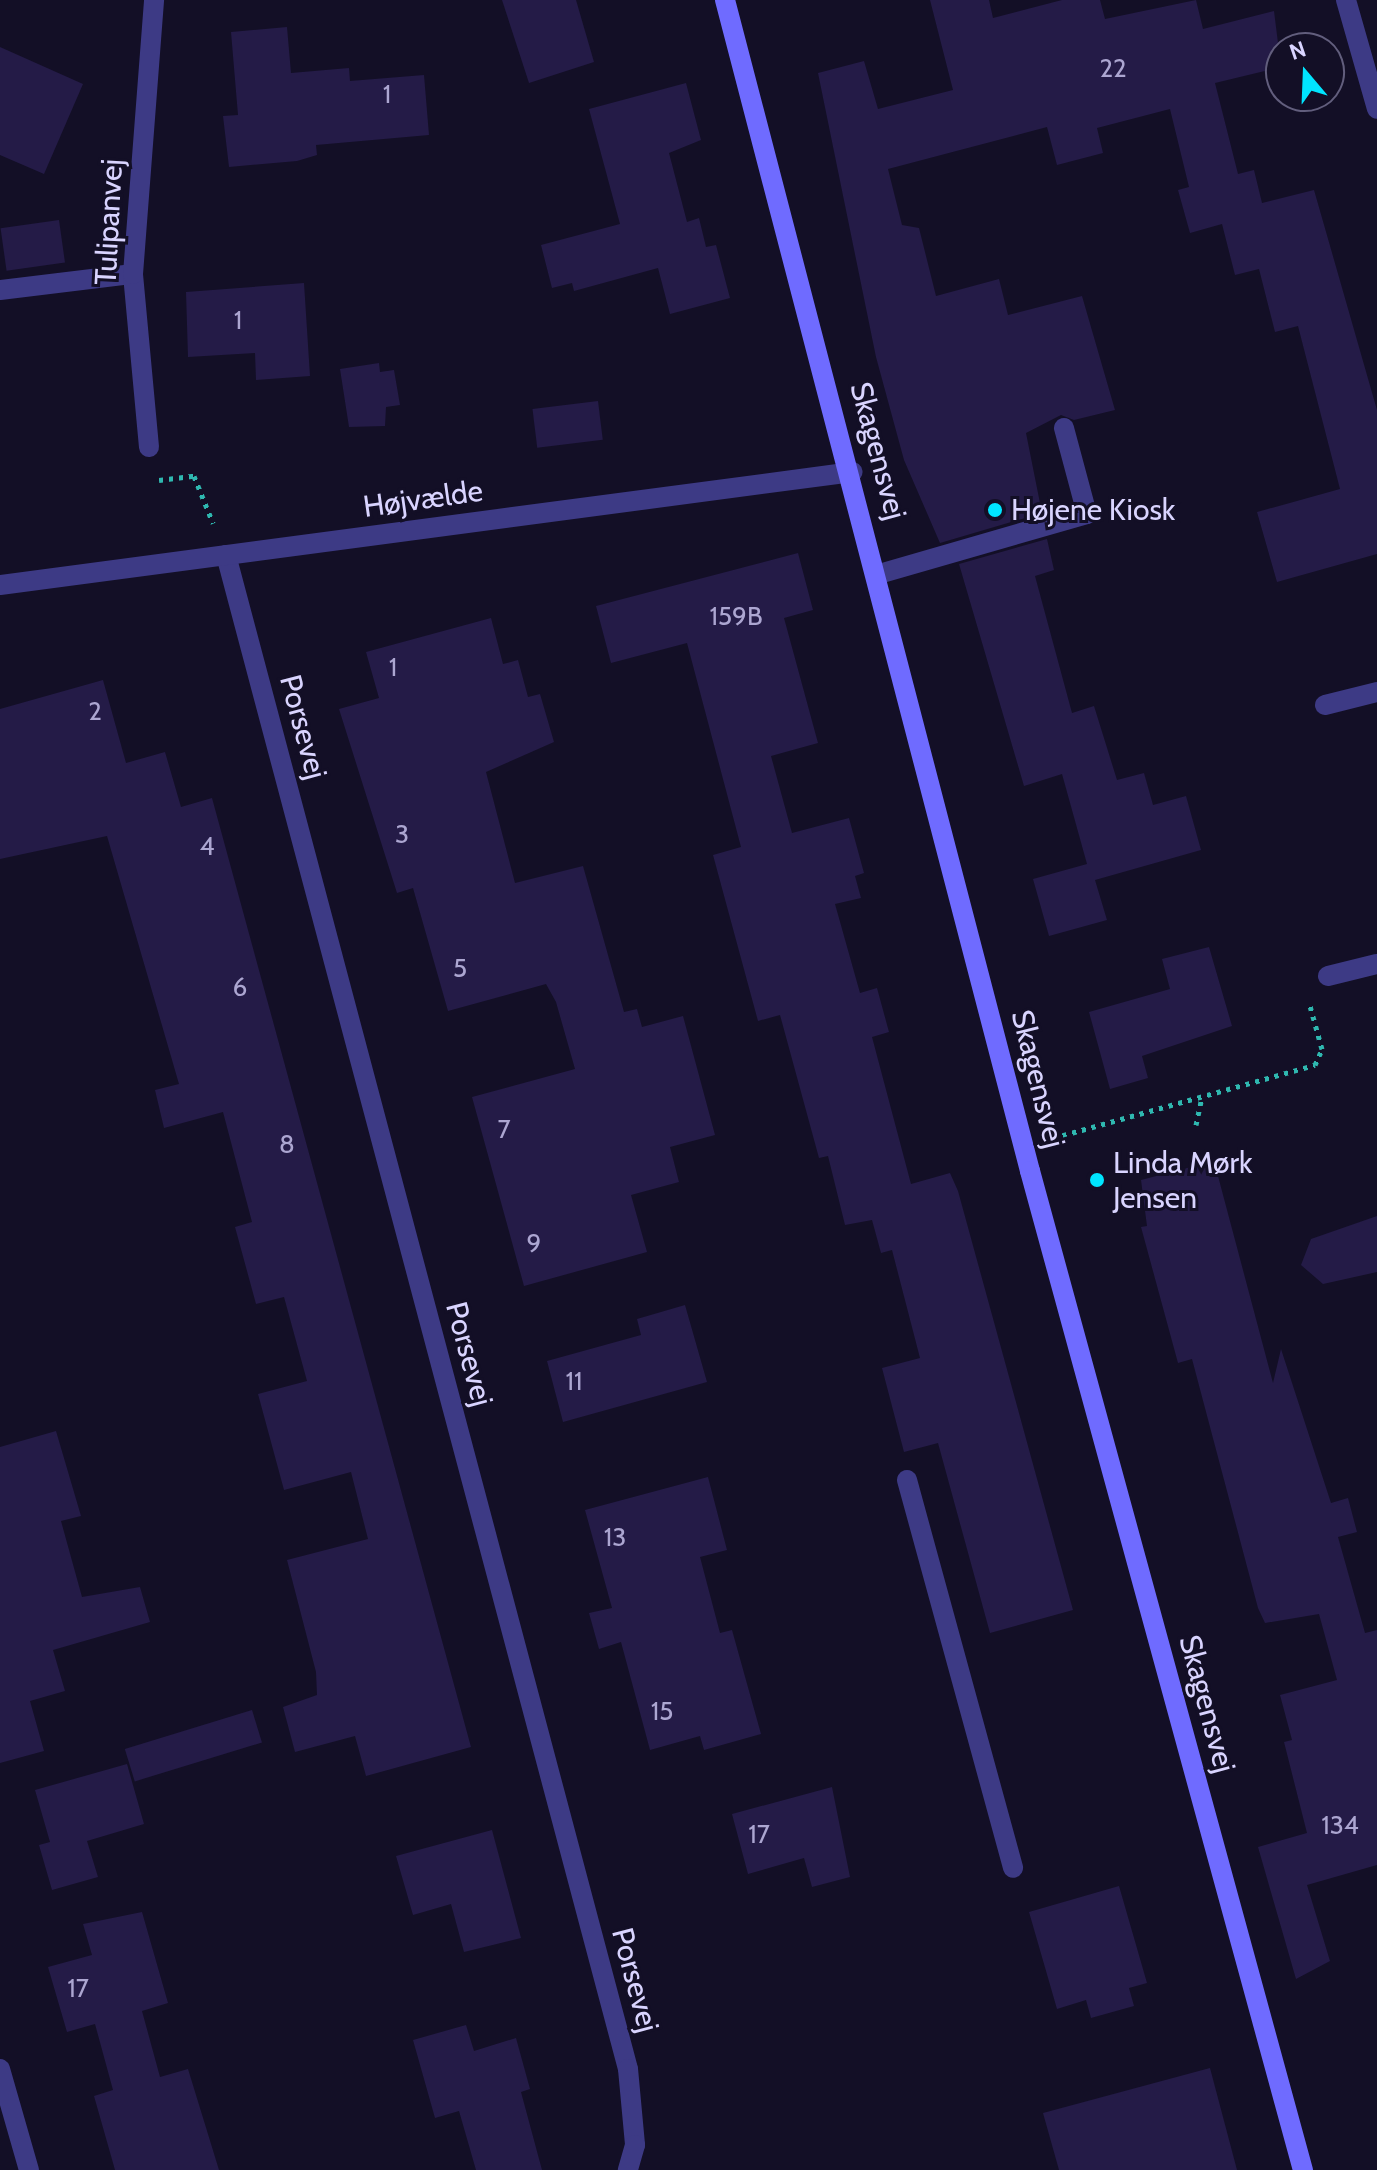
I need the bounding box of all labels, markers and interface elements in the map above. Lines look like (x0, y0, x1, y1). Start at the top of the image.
north arrow (1265, 32, 1345, 112)
text: N (1286, 35, 1309, 66)
house number: 22 (1099, 53, 1127, 85)
house number: 1 (383, 79, 391, 111)
street label: Tulipanvej (88, 158, 130, 286)
house number: 1 (234, 305, 242, 337)
street label: Skagensvej (842, 378, 914, 524)
street label: Højvælde (361, 473, 485, 525)
place label: Højene Kiosk (1011, 492, 1175, 528)
marker: Højene Kiosk (986, 501, 1004, 519)
house number: 159B (710, 601, 762, 633)
house number: 1 (389, 652, 397, 684)
street label: Porsevej (272, 671, 334, 783)
house number: 2 (88, 696, 102, 728)
house number: 3 (395, 819, 409, 851)
house number: 4 (199, 831, 215, 863)
house number: 5 (453, 953, 467, 985)
house number: 6 (233, 972, 247, 1004)
street label: Skagensvej (1004, 1006, 1072, 1152)
house number: 7 (497, 1114, 511, 1146)
house number: 8 (279, 1129, 295, 1161)
place label: Linda Mørk Jensen (1113, 1145, 1252, 1216)
marker: Linda Mørk Jensen (1088, 1171, 1106, 1189)
house number: 9 (527, 1228, 541, 1260)
street label: Porsevej (438, 1298, 500, 1410)
house number: 11 (566, 1366, 582, 1398)
house number: 13 (604, 1522, 626, 1554)
street label: Skagensvej (1171, 1631, 1243, 1777)
house number: 15 (651, 1696, 673, 1728)
house number: 134 (1321, 1810, 1359, 1842)
house number: 17 (748, 1819, 770, 1851)
street label: Porsevej (604, 1924, 666, 2036)
house number: 17 (67, 1973, 89, 2005)

